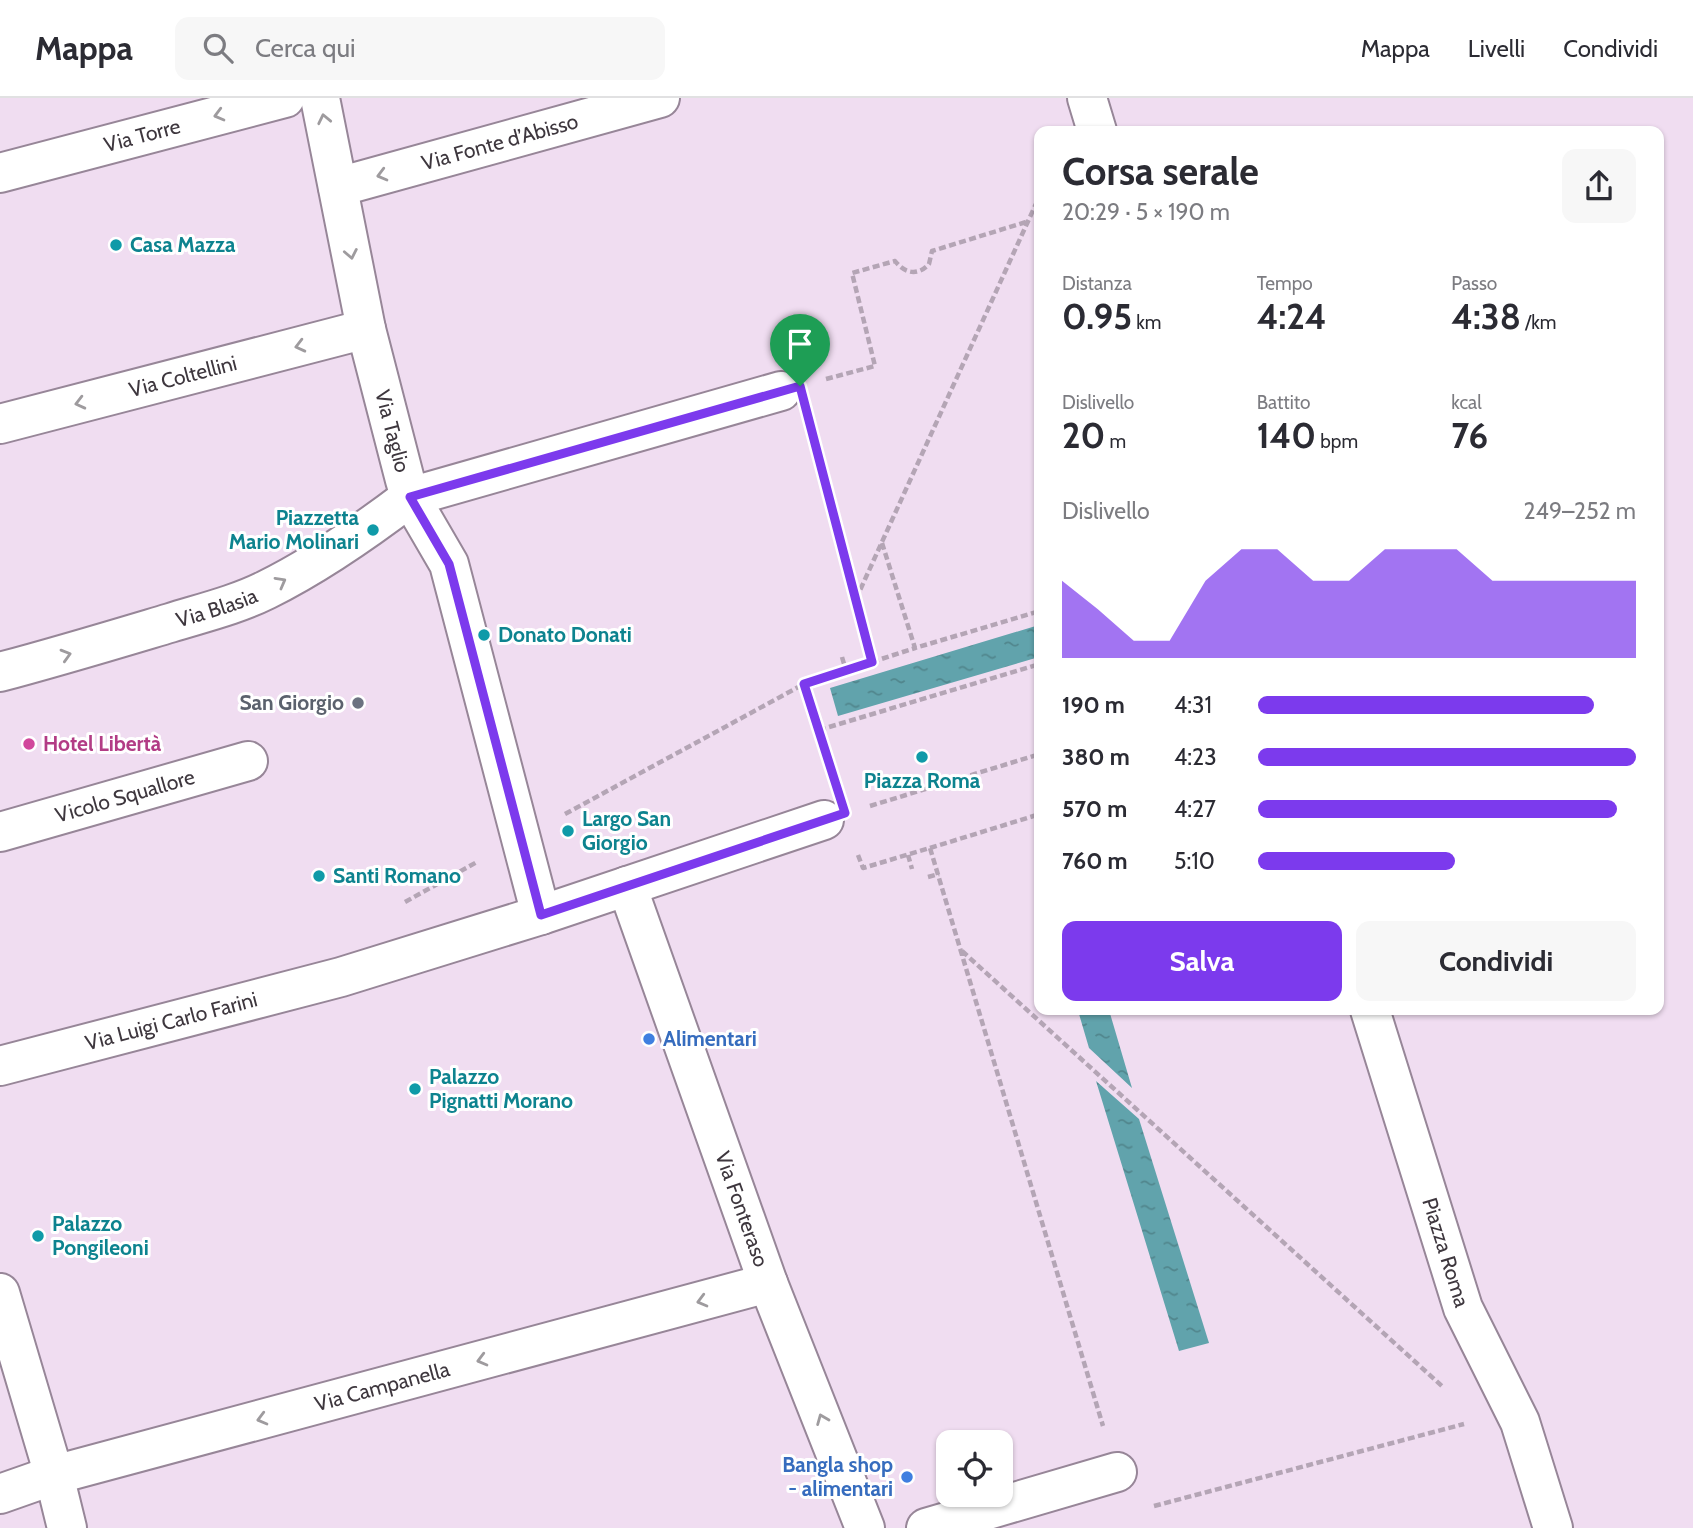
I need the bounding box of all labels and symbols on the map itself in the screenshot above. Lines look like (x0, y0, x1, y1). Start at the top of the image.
one-way arrow (213, 107, 225, 122)
street label: Via Fonte d’Abisso (419, 108, 581, 175)
street label: Via Torre (101, 113, 183, 157)
one-way arrow (317, 113, 332, 125)
one-way arrow (376, 167, 388, 181)
place label: Casa Mazza (130, 232, 236, 257)
marker: Casa Mazza (108, 237, 124, 253)
one-way arrow (343, 248, 358, 260)
pin (770, 314, 830, 386)
one-way arrow (294, 338, 306, 352)
street label: Via Coltellini (126, 350, 239, 402)
street label: Via Taglio (370, 387, 416, 475)
one-way arrow (74, 395, 86, 409)
place label: Piazzetta Mario Molinari (229, 505, 360, 554)
marker: Piazzetta Mario Molinari (365, 522, 381, 538)
one-way arrow (274, 577, 286, 590)
street label: Via Blasia (173, 583, 261, 632)
place label: Donato Donati (498, 622, 632, 647)
marker: Donato Donati (476, 627, 492, 643)
one-way arrow (60, 648, 72, 663)
place label: San Giorgio (239, 690, 344, 715)
marker: San Giorgio (350, 695, 366, 711)
place label: Hotel Libertà (43, 731, 162, 756)
marker: Hotel Libertà (21, 736, 37, 752)
marker: Piazza Roma (914, 749, 930, 765)
street label: Vicolo Squallore (52, 764, 198, 828)
place label: Piazza Roma (864, 768, 981, 793)
place label: Largo San Giorgio (582, 806, 671, 855)
marker: Largo San Giorgio (560, 823, 576, 839)
place label: Santi Romano (333, 863, 461, 888)
marker: Santi Romano (311, 868, 327, 884)
street label: Via Luigi Carlo Farini (82, 986, 260, 1055)
place label: Alimentari (663, 1026, 757, 1051)
marker: Alimentari (641, 1031, 657, 1047)
place label: Palazzo Pignatti Morano (429, 1064, 573, 1113)
marker: Palazzo Pignatti Morano (407, 1081, 423, 1097)
street label: Via Fonteraso (710, 1148, 774, 1270)
street label: Piazza Roma (1417, 1194, 1475, 1310)
place label: Palazzo Pongileoni (52, 1211, 149, 1260)
marker: Palazzo Pongileoni (30, 1228, 46, 1244)
one-way arrow (696, 1293, 708, 1307)
one-way arrow (476, 1352, 488, 1366)
street label: Via Campanella (312, 1356, 452, 1416)
one-way arrow (256, 1411, 268, 1425)
one-way arrow (817, 1414, 831, 1426)
place label: Bangla shop - alimentari (782, 1452, 893, 1501)
marker: Bangla shop - alimentari (899, 1469, 915, 1485)

